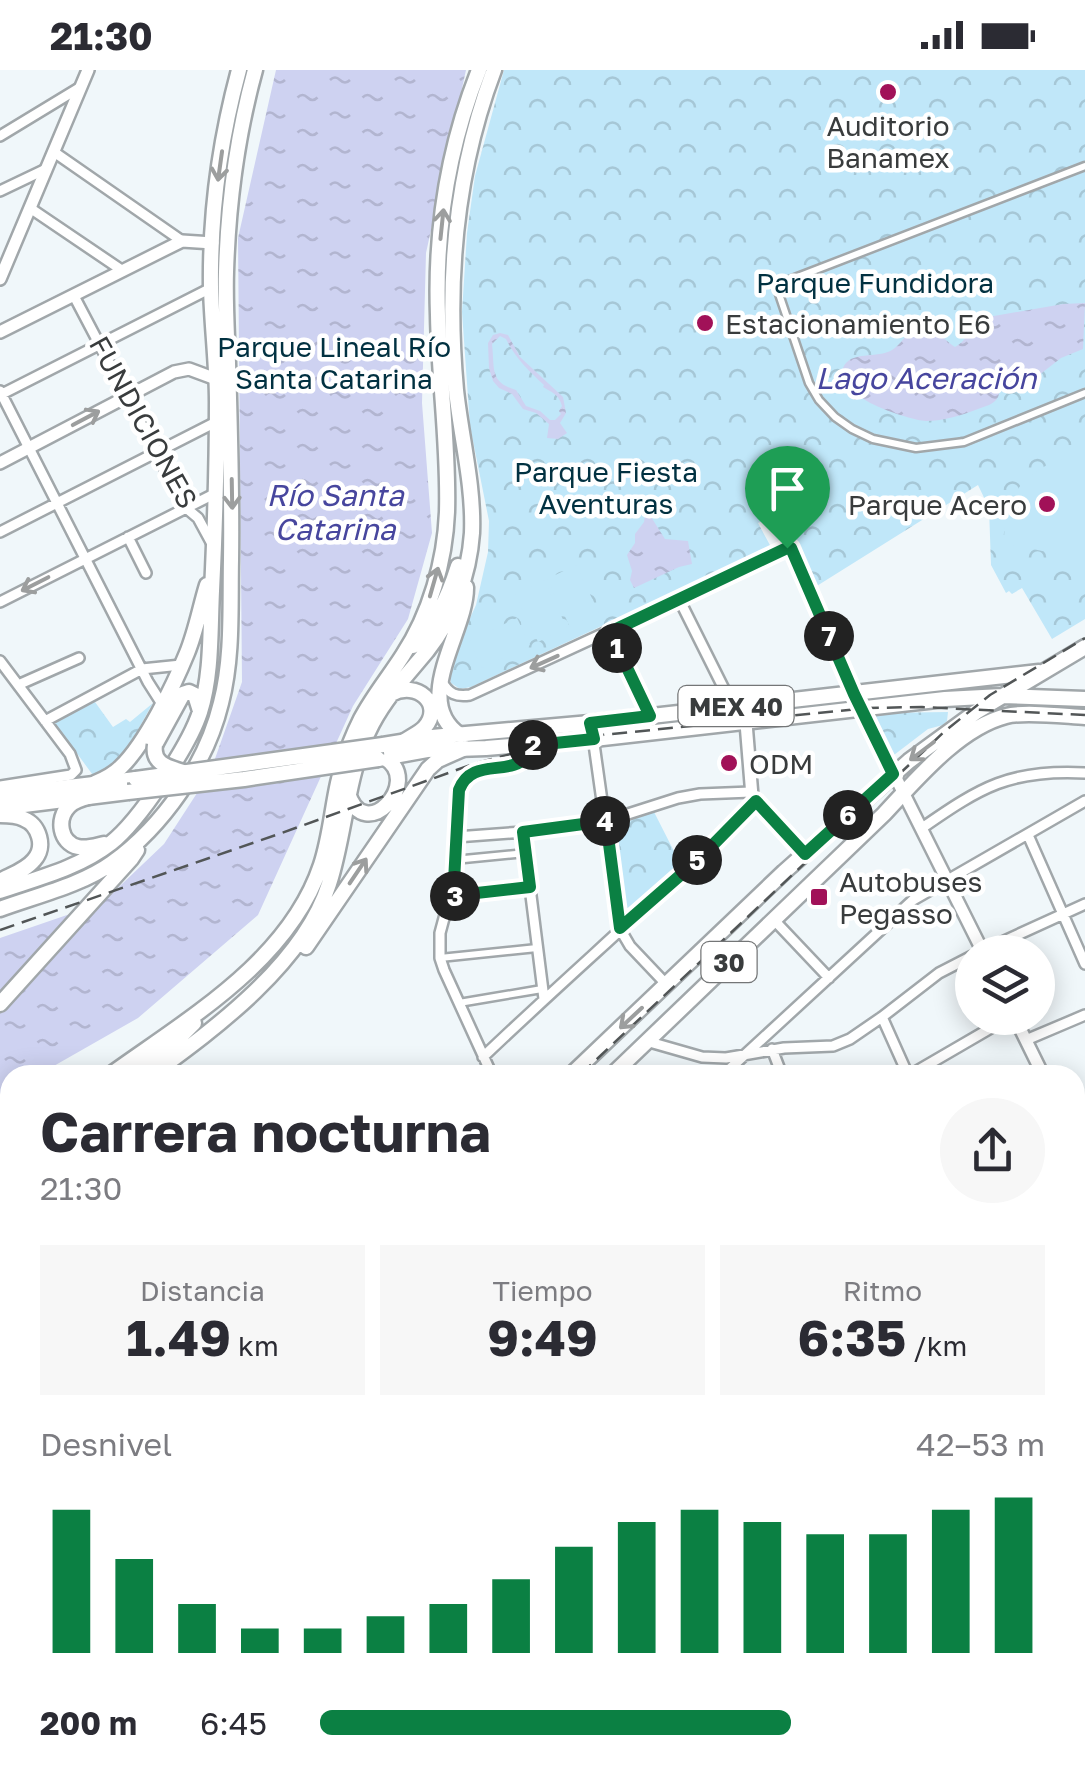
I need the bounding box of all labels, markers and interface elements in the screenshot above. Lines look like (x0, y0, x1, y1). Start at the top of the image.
text: 21:30 (50, 13, 153, 58)
marker: Auditorio Banamex (877, 81, 899, 103)
place label: Auditorio Banamex (826, 109, 950, 174)
one-way arrow (210, 149, 228, 181)
one-way arrow (433, 208, 452, 241)
park label: Parque Fundidora (756, 266, 994, 299)
place label: Estacionamiento E6 (725, 307, 991, 340)
marker: Estacionamiento E6 (694, 312, 716, 334)
street label: FUNDICIONES (83, 330, 205, 514)
park label: Parque Lineal Río Santa Catarina (217, 330, 451, 395)
water label: Lago Aceración (815, 360, 1038, 396)
one-way arrow (71, 408, 101, 427)
pin (745, 446, 830, 549)
park label: Parque Fiesta Aventuras (514, 455, 698, 520)
icon: arrive (760, 461, 815, 516)
water label: Río Santa Catarina (266, 477, 405, 547)
one-way arrow (222, 478, 241, 510)
place label: Parque Acero (848, 488, 1027, 521)
marker: Parque Acero (1036, 493, 1058, 515)
one-way arrow (426, 567, 445, 598)
one-way arrow (21, 575, 51, 594)
pin: 7 (804, 611, 854, 661)
text: 7 (821, 619, 837, 652)
pin: 1 (592, 623, 642, 673)
text: 1 (610, 631, 624, 664)
one-way arrow (529, 654, 560, 672)
road number: MEX 40 (678, 686, 794, 726)
pin: 2 (508, 720, 558, 770)
text: 2 (524, 728, 542, 761)
one-way arrow (909, 741, 936, 762)
place label: ODM (749, 747, 813, 780)
marker: ODM (718, 752, 740, 774)
pin: 6 (823, 790, 873, 840)
pin: 4 (580, 796, 630, 846)
text: 6 (839, 798, 857, 831)
text: 4 (596, 804, 614, 837)
pin: 5 (672, 835, 722, 885)
text: 5 (688, 843, 706, 876)
one-way arrow (347, 858, 368, 886)
place label: Autobuses Pegasso (839, 865, 982, 930)
pin: 3 (430, 871, 480, 921)
text: 3 (446, 879, 464, 912)
marker: Autobuses Pegasso (808, 886, 830, 908)
map controls (955, 935, 1055, 1035)
button: layers (955, 935, 1055, 1035)
road number: 30 (702, 942, 756, 982)
one-way arrow (619, 1006, 644, 1029)
text: Carrera nocturna (40, 1098, 491, 1164)
button: share (940, 1098, 1045, 1203)
text: 21:30 (40, 1169, 122, 1207)
text: Distancia (140, 1274, 265, 1307)
text: Tiempo (493, 1274, 592, 1307)
text: Ritmo (843, 1274, 922, 1307)
text: 1.49 (126, 1307, 231, 1367)
text: 9:49 (487, 1307, 598, 1367)
text: 6:35 (798, 1307, 906, 1367)
text: km (231, 1329, 279, 1362)
text: /km (906, 1329, 967, 1362)
text: Desnivel (40, 1425, 172, 1463)
text: 42–53 m (916, 1425, 1045, 1463)
text: 200 m (40, 1704, 137, 1742)
text: 6:45 (200, 1704, 267, 1742)

